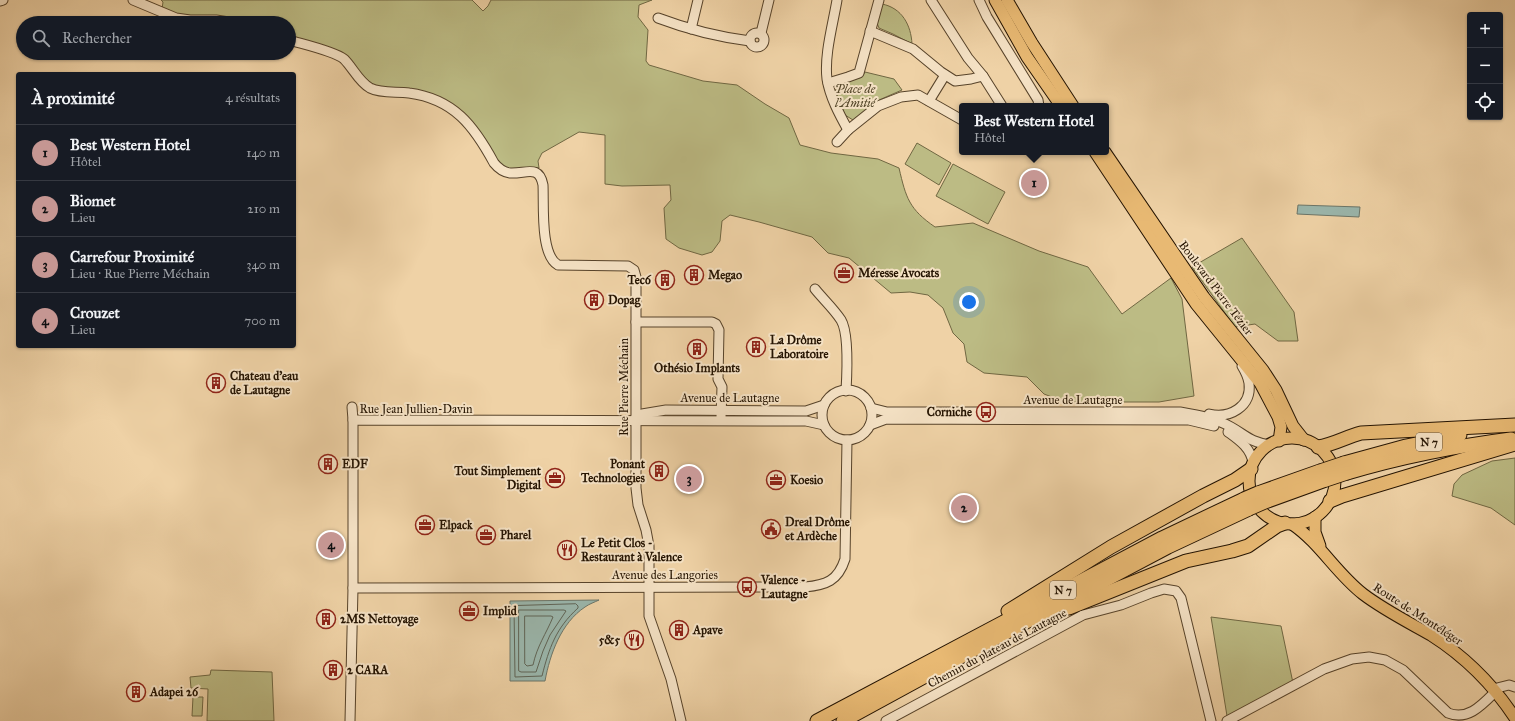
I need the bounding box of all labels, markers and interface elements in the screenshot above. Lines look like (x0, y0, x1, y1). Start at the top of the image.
map controls (1467, 12, 1503, 120)
button: + (1467, 12, 1503, 48)
search box (16, 16, 296, 60)
icon: search (30, 27, 52, 49)
text: Rechercher (62, 29, 132, 47)
button: − (1467, 48, 1503, 84)
park label: Place de l'Amitié (834, 82, 878, 110)
button: locate (1467, 84, 1503, 120)
text: À proximité (32, 88, 115, 109)
text: 4 résultats (225, 90, 280, 106)
popup (959, 103, 1109, 155)
text: Best Western Hotel (974, 112, 1094, 130)
text: Hôtel (974, 130, 1005, 146)
text: Best Western Hotel (70, 136, 190, 154)
text: 1 (42, 145, 48, 161)
text: 140 m (246, 145, 280, 161)
text: Hôtel (70, 154, 101, 170)
pin: 1 (1021, 168, 1047, 198)
text: Biomet (70, 192, 116, 210)
text: 2 (42, 201, 48, 217)
text: 210 m (247, 201, 280, 217)
text: Lieu (70, 210, 95, 226)
street label: Boulevard Pierre Tézier (1176, 238, 1256, 338)
text: Carrefour Proximité (70, 248, 194, 266)
text: 3 (42, 257, 48, 273)
text: 340 m (246, 257, 280, 273)
office icon: Méresse Avocats (833, 262, 855, 284)
building icon: Megao (683, 264, 705, 286)
text: Lieu · Rue Pierre Méchain (70, 266, 210, 282)
place label: Méresse Avocats (858, 266, 940, 280)
place label: Megao (708, 268, 742, 283)
building icon: Tec6 (654, 269, 676, 291)
place label: Tec6 (627, 273, 652, 287)
building icon: Dopag (583, 289, 605, 311)
your location (959, 292, 979, 312)
place label: Dopag (608, 293, 641, 308)
text: Crouzet (70, 304, 120, 322)
text: 4 (41, 313, 49, 329)
text: 700 m (244, 313, 280, 329)
text: Lieu (70, 322, 95, 338)
place label: La Drôme Laboratoire (770, 333, 829, 361)
building icon: La Drôme Laboratoire (745, 336, 767, 358)
street label: Rue Pierre Méchain (617, 338, 631, 436)
building icon: Othésio Implants (686, 338, 708, 360)
place label: Othésio Implants (654, 361, 741, 376)
place label: Chateau d'eau de Lautagne (230, 369, 299, 398)
building icon: Chateau d'eau de Lautagne (205, 372, 227, 394)
street label: Avenue de Lautagne (680, 391, 779, 406)
street label: Avenue de Lautagne (1023, 393, 1122, 408)
bus stop icon: Corniche (975, 401, 997, 423)
street label: Rue Jean Jullien-Davin (359, 402, 473, 417)
place label: Corniche (927, 405, 972, 419)
road number: N 7 (1416, 433, 1442, 451)
building icon: EDF (317, 453, 339, 475)
place label: EDF (342, 457, 368, 471)
place label: Ponant Technologies (580, 457, 646, 486)
building icon: Ponant Technologies (648, 460, 670, 482)
place label: Tout Simplement Digital (453, 464, 542, 493)
pin: 3 (676, 464, 702, 494)
office icon: Tout Simplement Digital (544, 467, 566, 489)
office icon: Koesio (765, 469, 787, 491)
place label: Koesio (790, 473, 823, 487)
pin: 2 (951, 493, 977, 523)
office icon: Elpack (414, 514, 436, 536)
place label: Dreal Drôme et Ardèche (785, 515, 850, 543)
place label: Elpack (439, 518, 473, 533)
public building icon: Dreal Drôme et Ardèche (760, 518, 782, 540)
office icon: Pharel (475, 524, 497, 546)
place label: Pharel (500, 528, 532, 542)
pin: 4 (318, 530, 344, 560)
place label: Le Petit Clos - Restaurant à Valence (581, 536, 682, 564)
restaurant icon: Le Petit Clos - Restaurant à Valence (556, 539, 578, 561)
street label: Avenue des Langories (611, 568, 718, 583)
place label: Valence - Lautagne (760, 573, 808, 602)
bus stop icon: Valence - Lautagne (736, 576, 758, 598)
street label: Route de Montéléger (1370, 580, 1466, 649)
road number: N 7 (1050, 581, 1076, 599)
office icon: Implid (458, 600, 480, 622)
place label: Implid (483, 604, 518, 619)
street label: Chemin du plateau de Lautagne (925, 605, 1069, 691)
building icon: 2MS Nettoyage (315, 608, 337, 630)
place label: 2MS Nettoyage (340, 612, 419, 627)
building icon: Apave (668, 619, 690, 641)
place label: Apave (692, 623, 723, 638)
restaurant icon: 5&5 (623, 629, 645, 651)
place label: 5&5 (599, 633, 620, 647)
building icon: 2 CARA (322, 659, 344, 681)
place label: 2 CARA (347, 663, 389, 677)
building icon: Adapei 26 (125, 681, 147, 703)
place label: Adapei 26 (149, 685, 199, 700)

